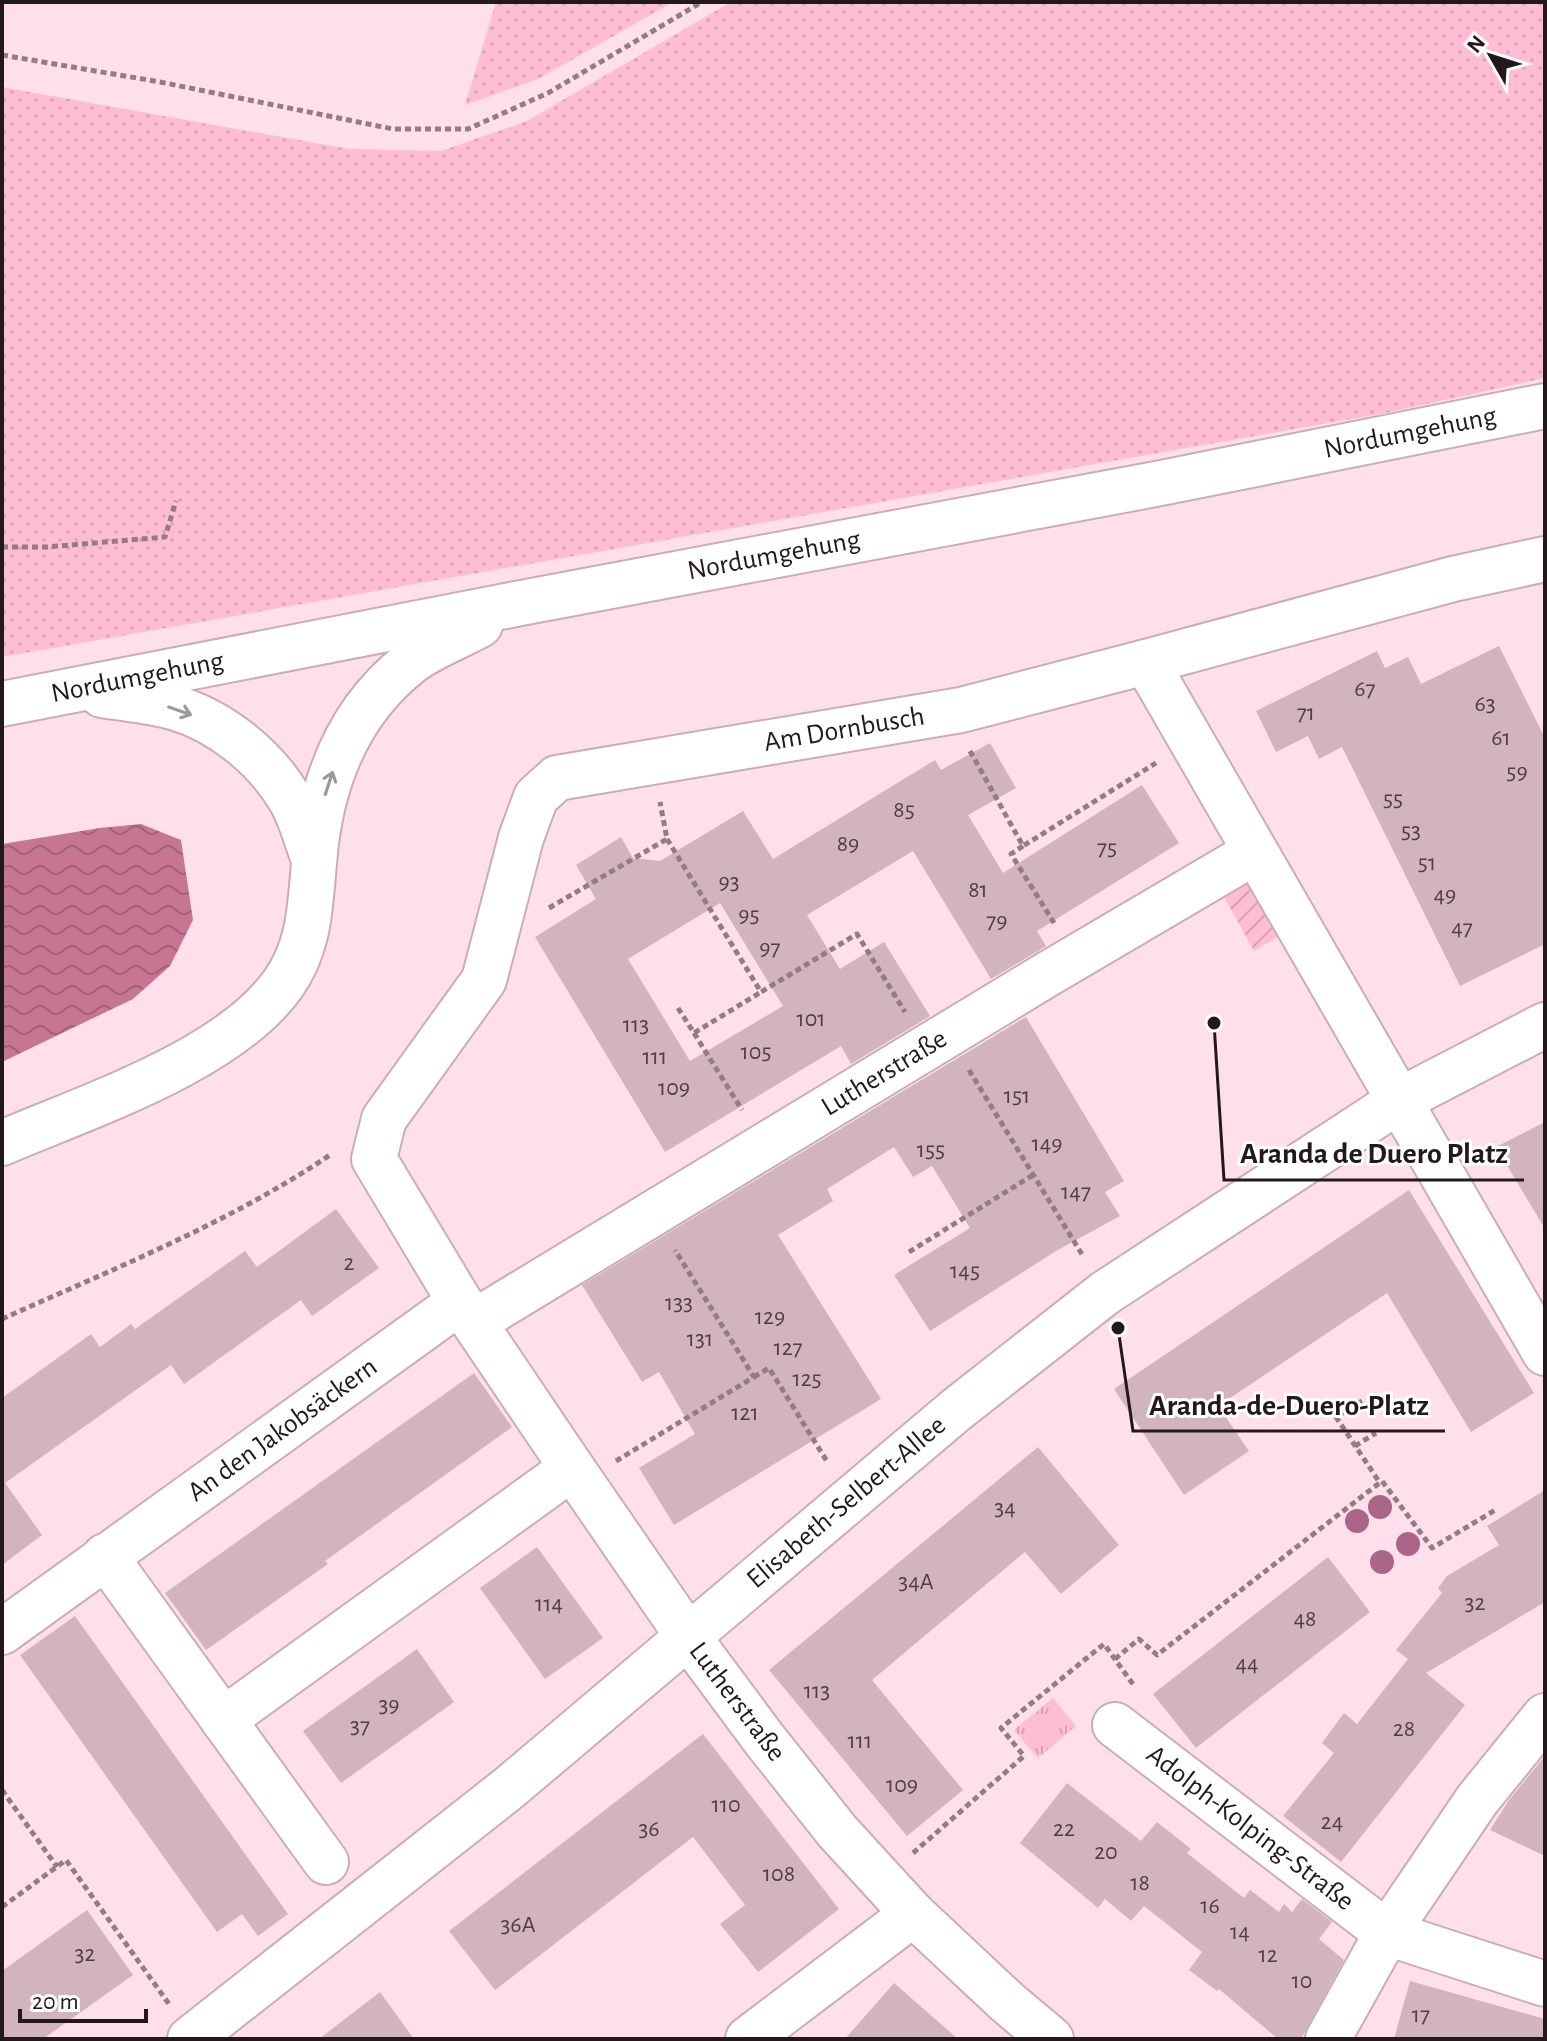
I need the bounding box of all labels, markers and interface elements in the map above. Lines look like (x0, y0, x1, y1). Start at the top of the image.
north arrow (1451, 16, 1531, 96)
text: N (1463, 31, 1490, 57)
street label: Nordumgehung (1321, 402, 1499, 464)
street label: Nordumgehung (685, 526, 863, 585)
street label: Nordumgehung (49, 647, 226, 708)
house number: 67 (1354, 677, 1376, 701)
house number: 63 (1474, 692, 1496, 716)
house number: 71 (1297, 701, 1315, 725)
street label: Am Dornbusch (762, 702, 927, 757)
one-way arrow (167, 705, 192, 720)
house number: 61 (1491, 726, 1511, 750)
house number: 59 (1506, 760, 1528, 784)
one-way arrow (322, 770, 337, 796)
house number: 55 (1383, 787, 1403, 811)
house number: 85 (893, 798, 915, 822)
house number: 53 (1401, 819, 1421, 843)
house number: 89 (837, 832, 859, 856)
house number: 75 (1097, 836, 1117, 860)
house number: 51 (1418, 851, 1436, 875)
house number: 93 (718, 870, 740, 894)
house number: 81 (968, 878, 988, 902)
house number: 49 (1434, 883, 1456, 907)
house number: 95 (738, 903, 760, 927)
house number: 79 (986, 909, 1008, 933)
house number: 47 (1451, 916, 1473, 940)
house number: 97 (759, 936, 781, 960)
house number: 101 (796, 1007, 826, 1031)
house number: 113 (623, 1013, 649, 1037)
street label: Lutherstraße (817, 1025, 952, 1122)
house number: 105 (741, 1040, 771, 1064)
house number: 111 (643, 1045, 667, 1069)
house number: 109 (658, 1076, 690, 1100)
house number: 151 (1004, 1084, 1030, 1108)
callout: Aranda de Duero Platz (1224, 1126, 1524, 1180)
house number: 149 (1031, 1132, 1063, 1156)
house number: 155 (917, 1138, 945, 1162)
text: Aranda de Duero Platz (1240, 1139, 1508, 1169)
house number: 147 (1061, 1180, 1091, 1204)
house number: 2 (344, 1251, 355, 1275)
house number: 145 (950, 1259, 980, 1283)
house number: 133 (665, 1291, 693, 1315)
house number: 129 (755, 1305, 785, 1329)
house number: 131 (687, 1327, 713, 1351)
house number: 127 (773, 1336, 803, 1360)
street label: An den Jakobsäckern (183, 1352, 383, 1507)
house number: 125 (792, 1367, 822, 1391)
callout: Aranda-de-Duero-Platz (1133, 1377, 1445, 1431)
text: Aranda-de-Duero-Platz (1149, 1391, 1429, 1421)
house number: 121 (731, 1401, 759, 1425)
street label: Elisabeth-Selbert-Allee (742, 1411, 951, 1594)
house number: 34 (994, 1496, 1016, 1520)
house number: 34A (898, 1570, 934, 1594)
house number: 32 (1465, 1591, 1485, 1615)
house number: 114 (535, 1592, 563, 1616)
house number: 48 (1294, 1607, 1316, 1631)
street label: Lutherstraße (683, 1637, 791, 1767)
house number: 44 (1235, 1652, 1259, 1676)
house number: 113 (804, 1679, 830, 1703)
house number: 39 (378, 1693, 400, 1717)
house number: 37 (350, 1714, 370, 1738)
house number: 28 (1393, 1717, 1415, 1741)
house number: 111 (848, 1729, 872, 1753)
street label: Adolph-Kolping-Straße (1141, 1740, 1359, 1916)
house number: 109 (886, 1773, 918, 1797)
house number: 110 (711, 1793, 741, 1817)
house number: 24 (1321, 1810, 1343, 1834)
house number: 36 (638, 1817, 660, 1841)
house number: 22 (1053, 1817, 1075, 1841)
house number: 20 (1094, 1840, 1118, 1864)
house number: 108 (763, 1862, 795, 1886)
house number: 18 (1130, 1871, 1150, 1895)
house number: 16 (1200, 1894, 1220, 1918)
house number: 36A (500, 1913, 536, 1937)
house number: 14 (1230, 1920, 1250, 1944)
house number: 32 (75, 1942, 95, 1966)
house number: 12 (1258, 1943, 1278, 1967)
house number: 10 (1292, 1969, 1312, 1993)
scale bar (20, 1973, 146, 2023)
text: 20 m (32, 1990, 79, 2014)
house number: 17 (1412, 2003, 1430, 2027)

